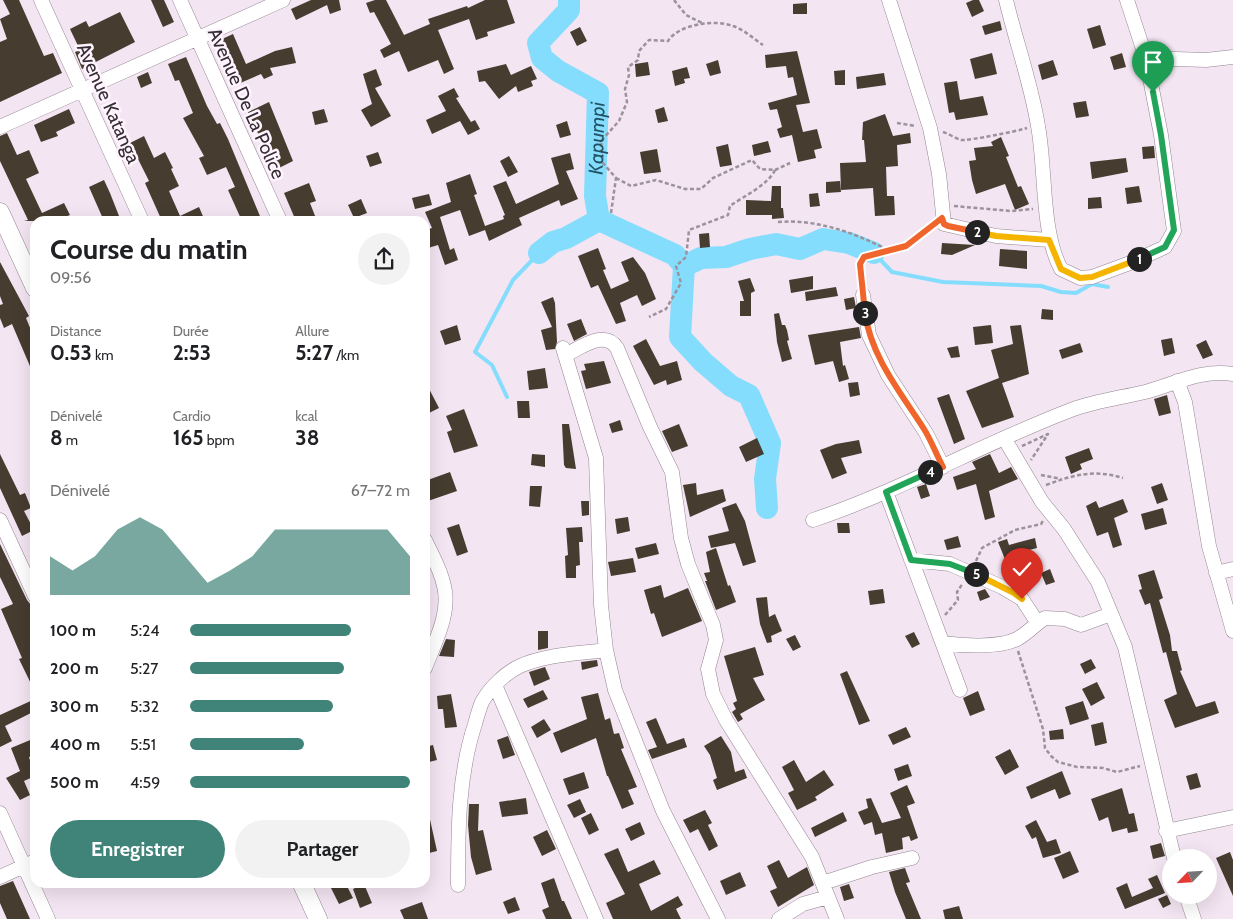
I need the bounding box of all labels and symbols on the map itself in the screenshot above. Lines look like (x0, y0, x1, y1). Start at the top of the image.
street label: Avenue De La Police (203, 24, 290, 183)
street label: Avenue Katanga (72, 40, 145, 167)
pin (1132, 41, 1174, 92)
water label: Kapumpi (584, 101, 610, 175)
pin: 2 (964, 220, 990, 244)
pin: 1 (1126, 246, 1152, 272)
pin: 3 (852, 300, 878, 326)
pin: 4 (918, 460, 942, 484)
pin (1001, 548, 1043, 599)
pin: 5 (964, 562, 988, 586)
north arrow (1162, 849, 1218, 904)

